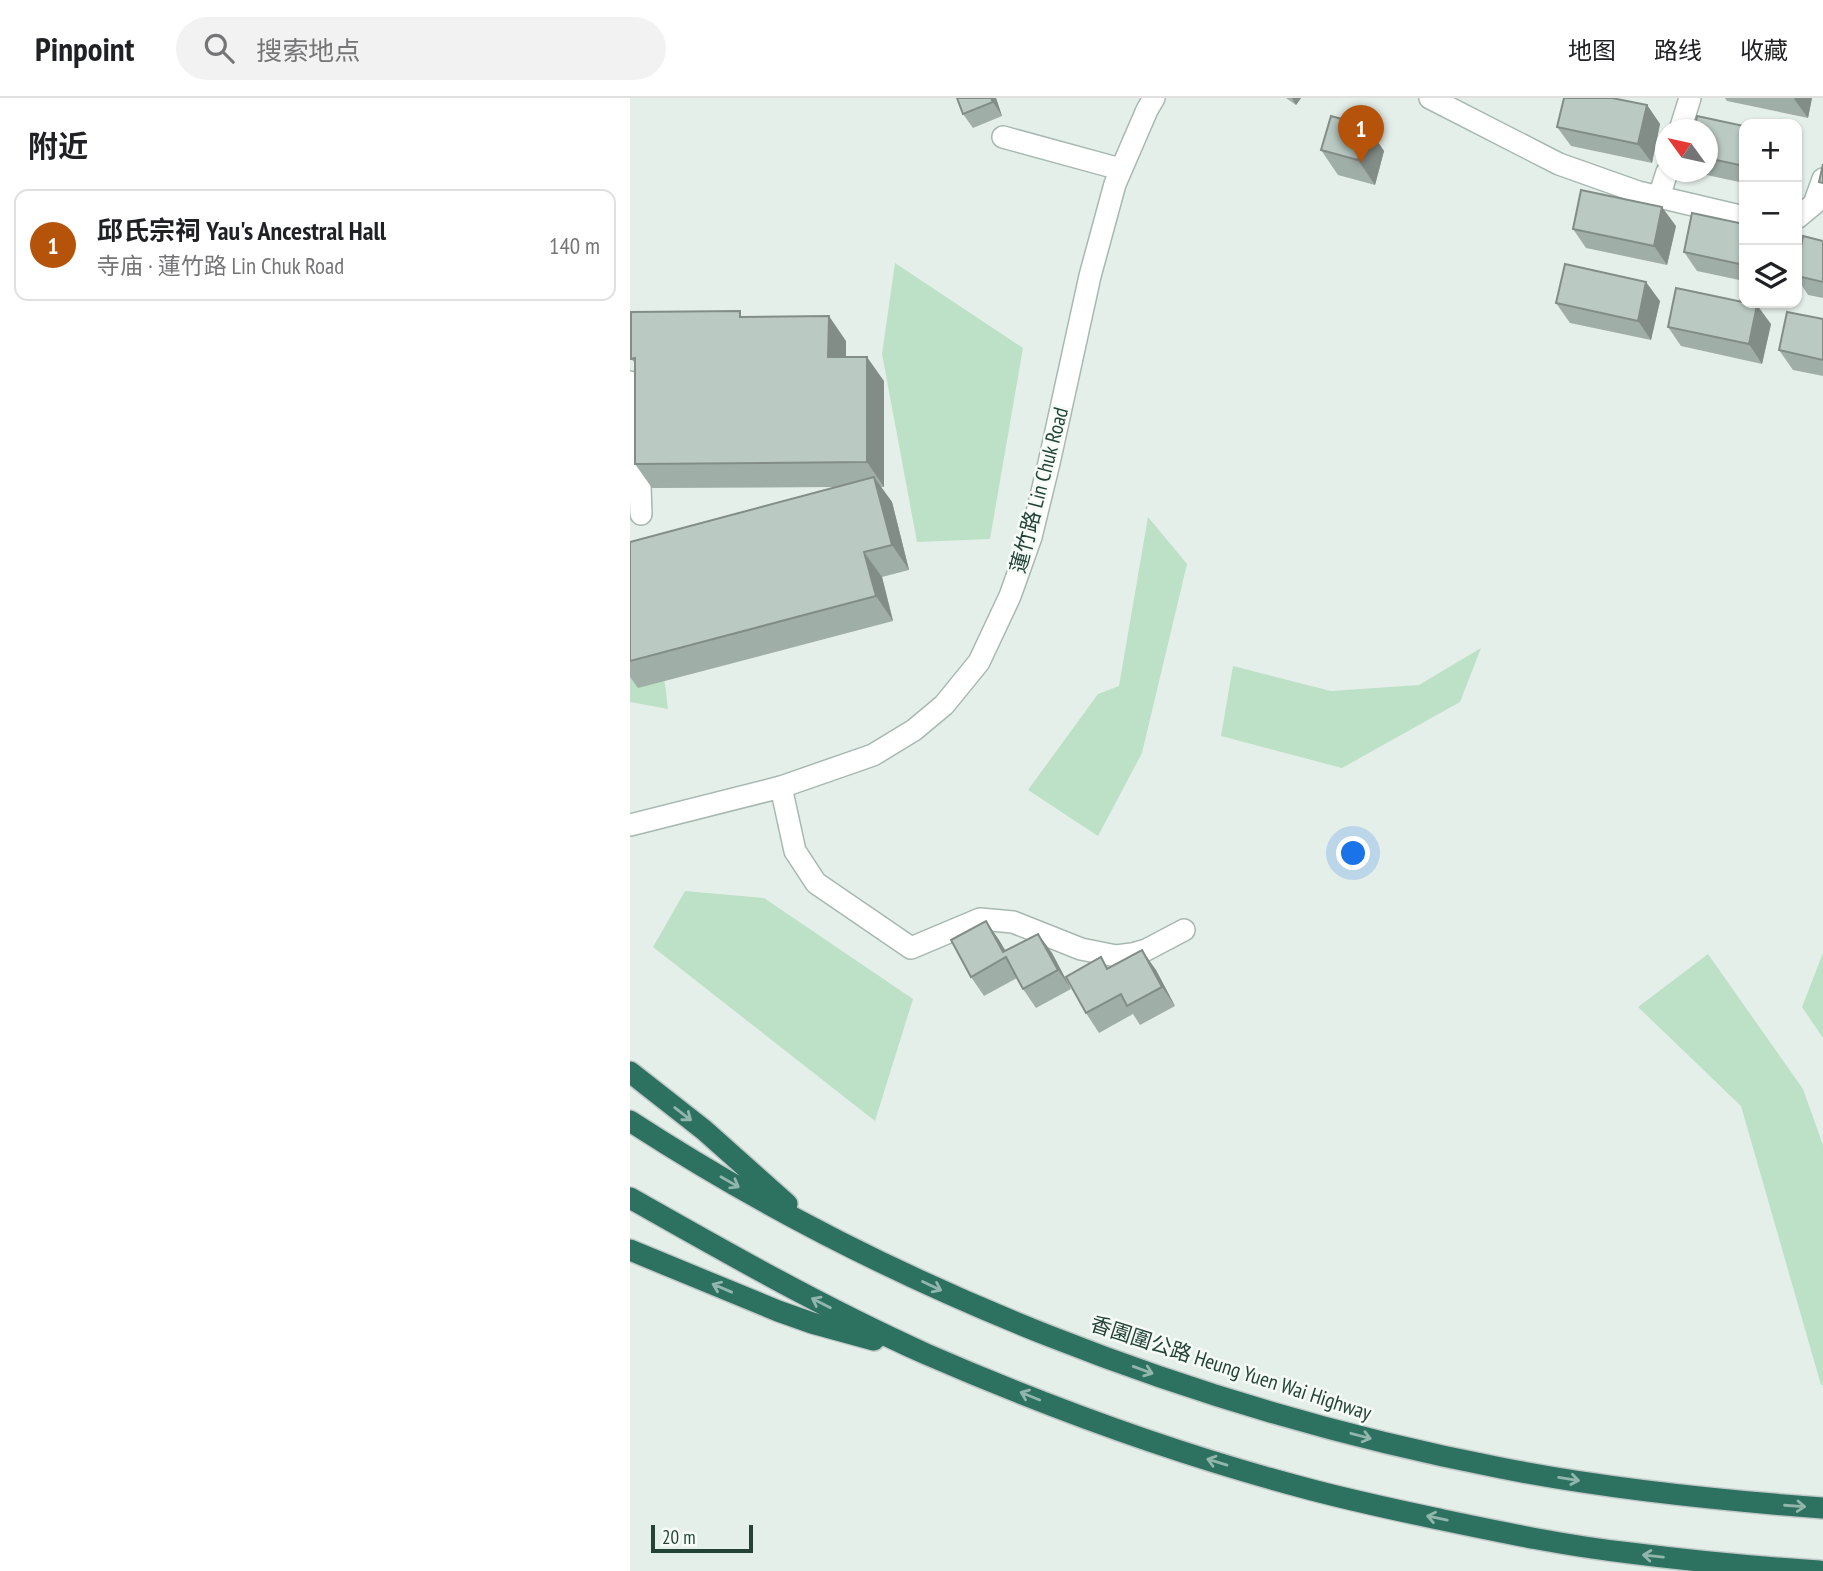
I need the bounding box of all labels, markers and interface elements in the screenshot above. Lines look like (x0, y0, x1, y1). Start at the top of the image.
search box (176, 17, 666, 80)
text: Pinpoint (35, 27, 134, 70)
icon: search (200, 29, 238, 67)
text: 搜索地点 (256, 34, 360, 67)
text: 地图 (1568, 35, 1616, 66)
text: 路线 (1654, 35, 1702, 66)
text: 收藏 (1740, 35, 1788, 66)
pin: 1 (1338, 105, 1384, 163)
north arrow (1655, 119, 1718, 182)
map controls (1739, 119, 1802, 308)
button: + (1739, 119, 1802, 182)
text: 附近 (28, 126, 88, 165)
button: − (1739, 182, 1802, 245)
text: 邱氏宗祠 Yau's Ancestral Hall (97, 214, 386, 247)
text: 1 (48, 231, 59, 260)
text: 140 m (549, 231, 600, 260)
button: layers (1739, 245, 1802, 308)
text: 寺庙 · 蓮竹路 Lin Chuk Road (97, 251, 344, 280)
street label: 蓮竹路 Lin Chuk Road (1004, 404, 1074, 576)
your location (1336, 836, 1370, 870)
one-way arrow (674, 1107, 692, 1122)
one-way arrow (720, 1175, 740, 1189)
one-way arrow (921, 1280, 942, 1293)
one-way arrow (712, 1281, 733, 1294)
one-way arrow (811, 1295, 832, 1309)
street label: 香園圍公路 Heung Yuen Wai Highway (1087, 1310, 1375, 1426)
one-way arrow (1132, 1365, 1154, 1377)
one-way arrow (1019, 1389, 1041, 1402)
one-way arrow (1349, 1430, 1372, 1443)
one-way arrow (1206, 1455, 1228, 1467)
one-way arrow (1557, 1473, 1580, 1486)
one-way arrow (1783, 1500, 1806, 1513)
one-way arrow (1426, 1511, 1449, 1525)
scale bar (651, 1522, 752, 1554)
text: 20 m (662, 1525, 696, 1549)
one-way arrow (1642, 1549, 1665, 1562)

